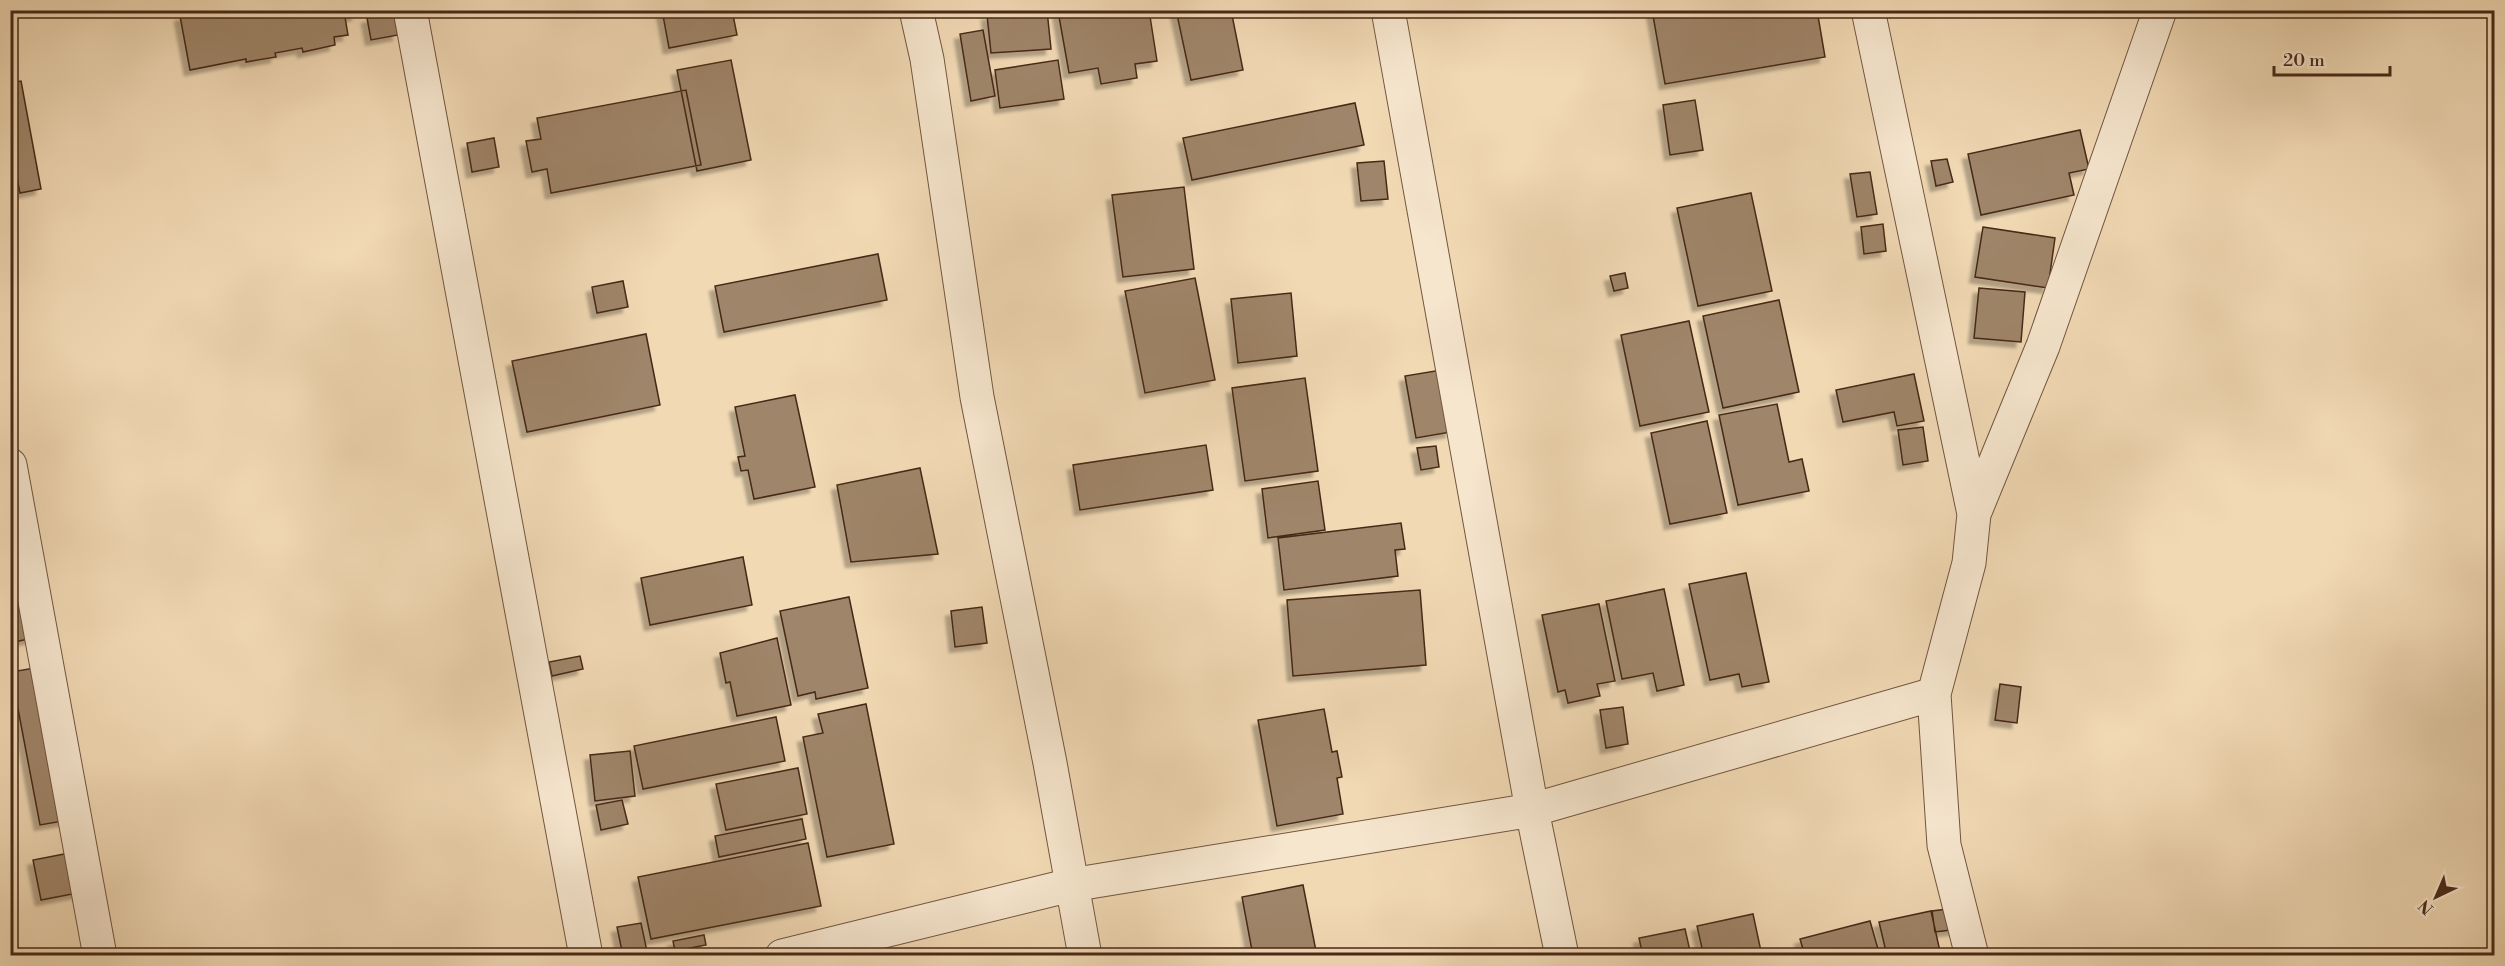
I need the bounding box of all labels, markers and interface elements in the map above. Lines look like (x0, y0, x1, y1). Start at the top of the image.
scale bar (2274, 39, 2390, 77)
text: 20 m (2283, 49, 2325, 72)
north arrow (2406, 867, 2466, 927)
text: N (2415, 895, 2438, 919)

